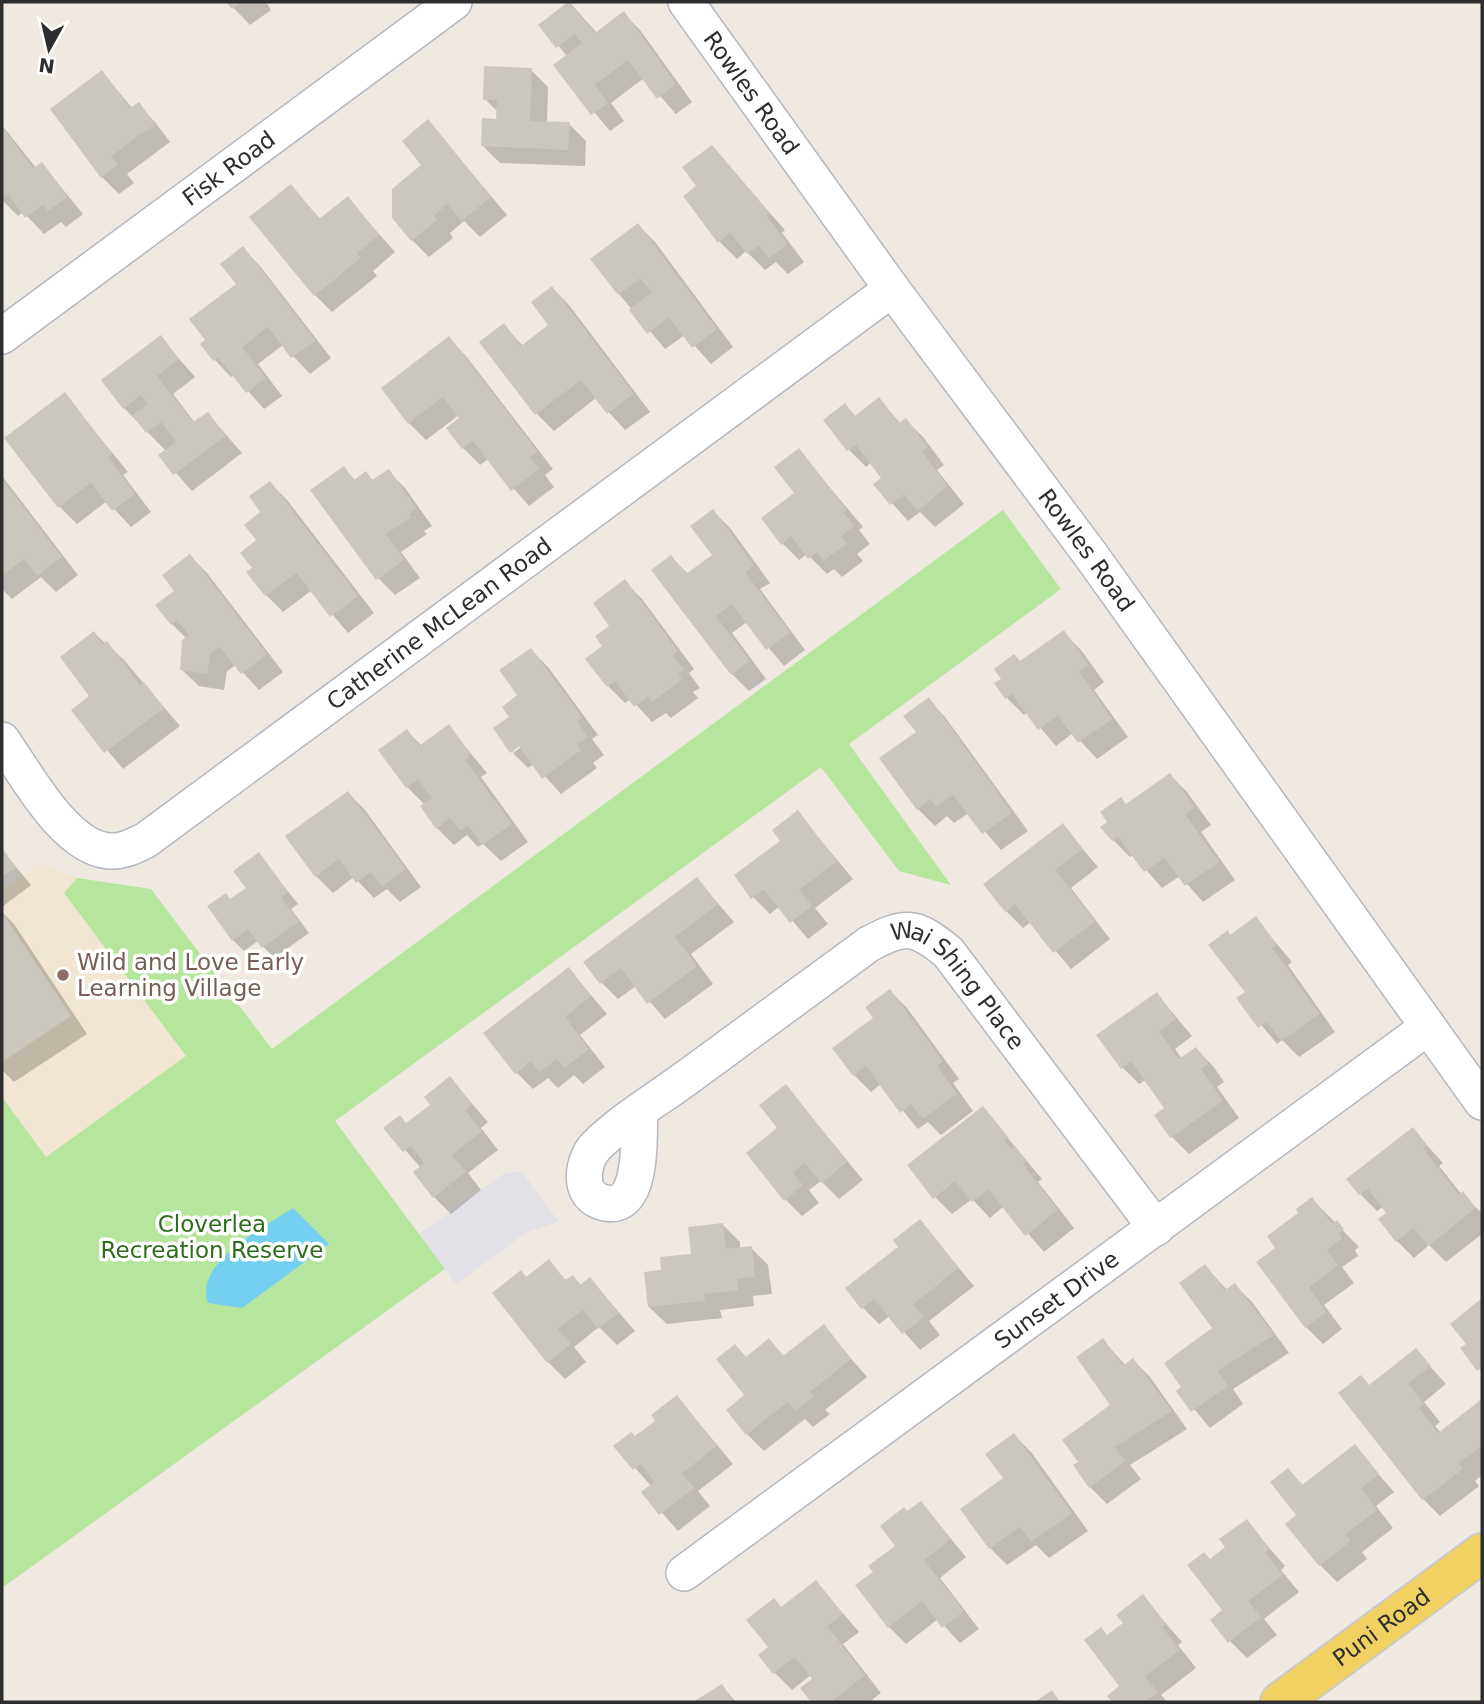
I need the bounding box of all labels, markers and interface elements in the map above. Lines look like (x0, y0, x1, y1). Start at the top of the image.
north arrow (14, 14, 84, 84)
street label: Rowles Road (698, 26, 804, 160)
text: N (37, 54, 56, 78)
street label: Fisk Road (178, 126, 280, 211)
street label: Rowles Road (1033, 484, 1140, 617)
street label: Catherine McLean Road (322, 532, 556, 715)
street label: Wai Shing Place (889, 916, 1030, 1055)
place label: Wild and Love Early Learning Village (77, 949, 304, 1001)
marker: Wild and Love Early Learning Village (55, 967, 71, 983)
park label: Cloverlea Recreation Reserve (101, 1211, 323, 1263)
street label: Sunset Drive (989, 1246, 1124, 1354)
street label: Puni Road (1328, 1583, 1435, 1672)

